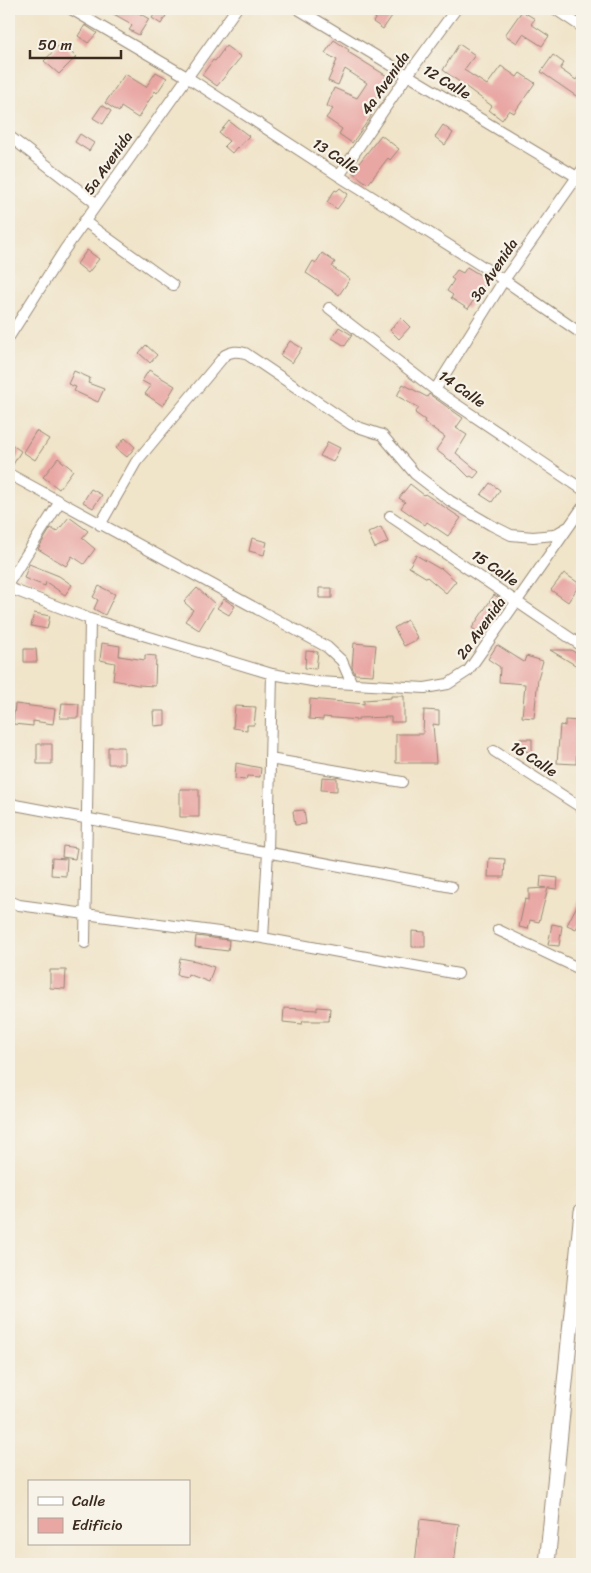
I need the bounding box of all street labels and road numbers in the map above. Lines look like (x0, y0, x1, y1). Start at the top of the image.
street label: 4a Avenida (353, 45, 417, 120)
street label: 12 Calle (418, 57, 476, 107)
street label: 5a Avenida (76, 125, 140, 200)
street label: 13 Calle (307, 131, 365, 181)
street label: 3a Avenida (463, 233, 525, 307)
street label: 14 Calle (433, 363, 491, 415)
street label: 15 Calle (466, 543, 524, 594)
street label: 2a Avenida (449, 591, 513, 665)
street label: 16 Calle (505, 734, 563, 784)

